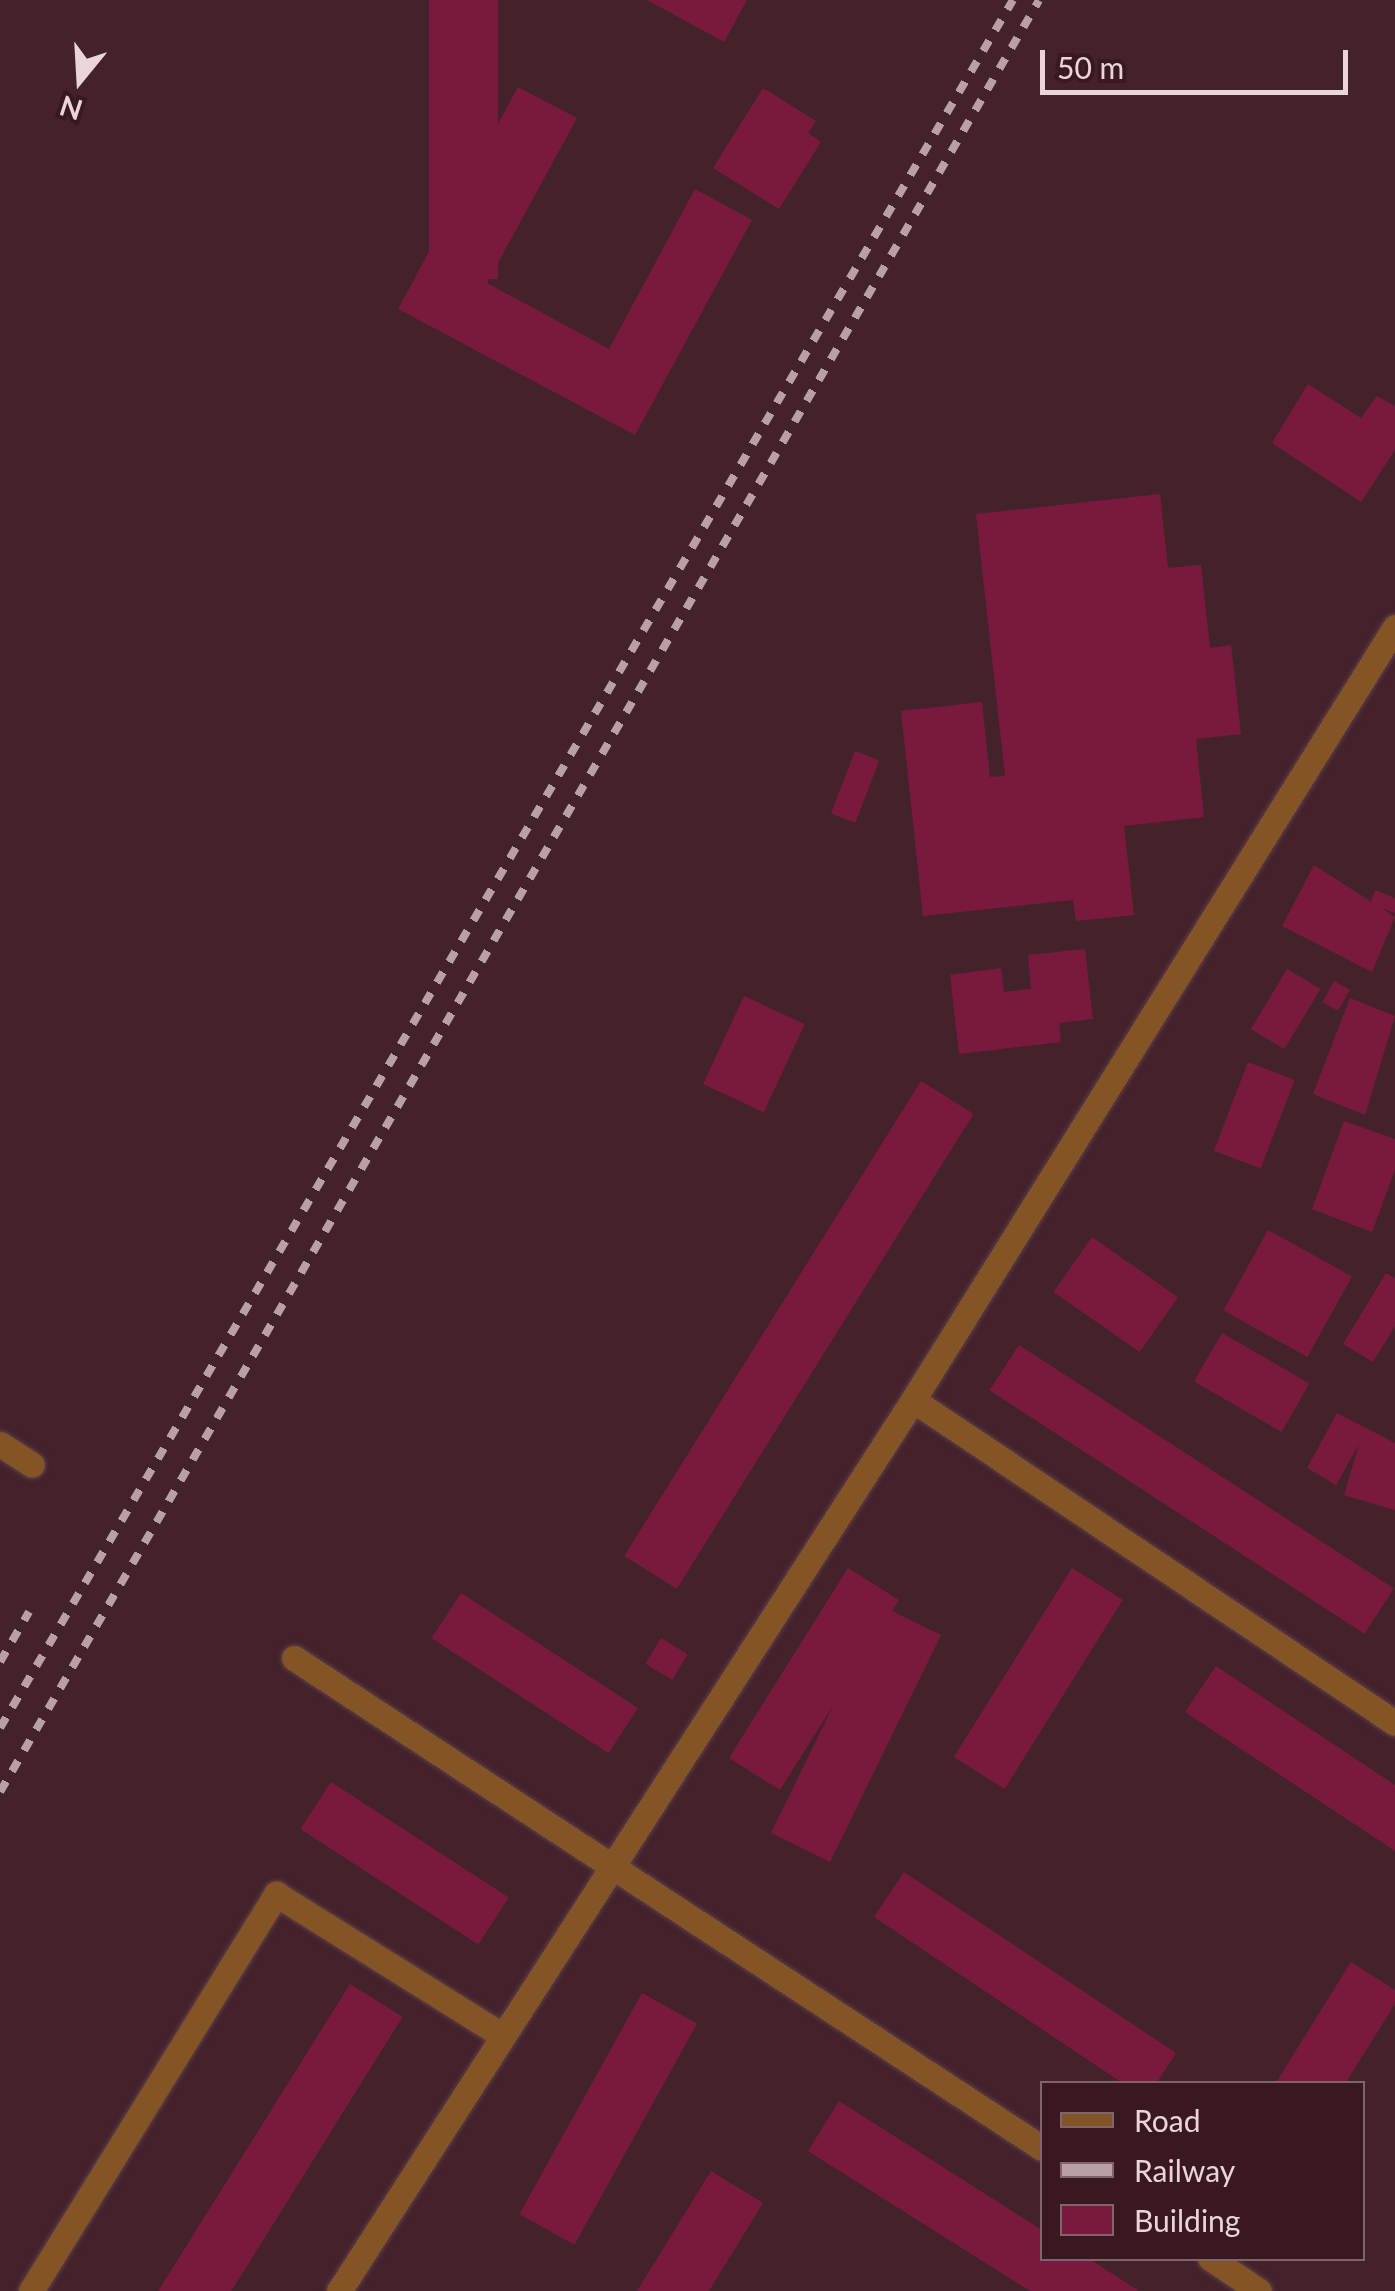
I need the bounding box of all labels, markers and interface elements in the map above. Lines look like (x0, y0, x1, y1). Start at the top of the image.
north arrow (30, 30, 130, 130)
scale bar (1045, 30, 1352, 92)
text: 50 m (1057, 49, 1124, 85)
text: N (55, 89, 86, 128)
legend (1040, 2081, 1365, 2261)
text: Road (1134, 2102, 1201, 2138)
text: Railway (1134, 2152, 1235, 2188)
text: Building (1134, 2202, 1240, 2238)

